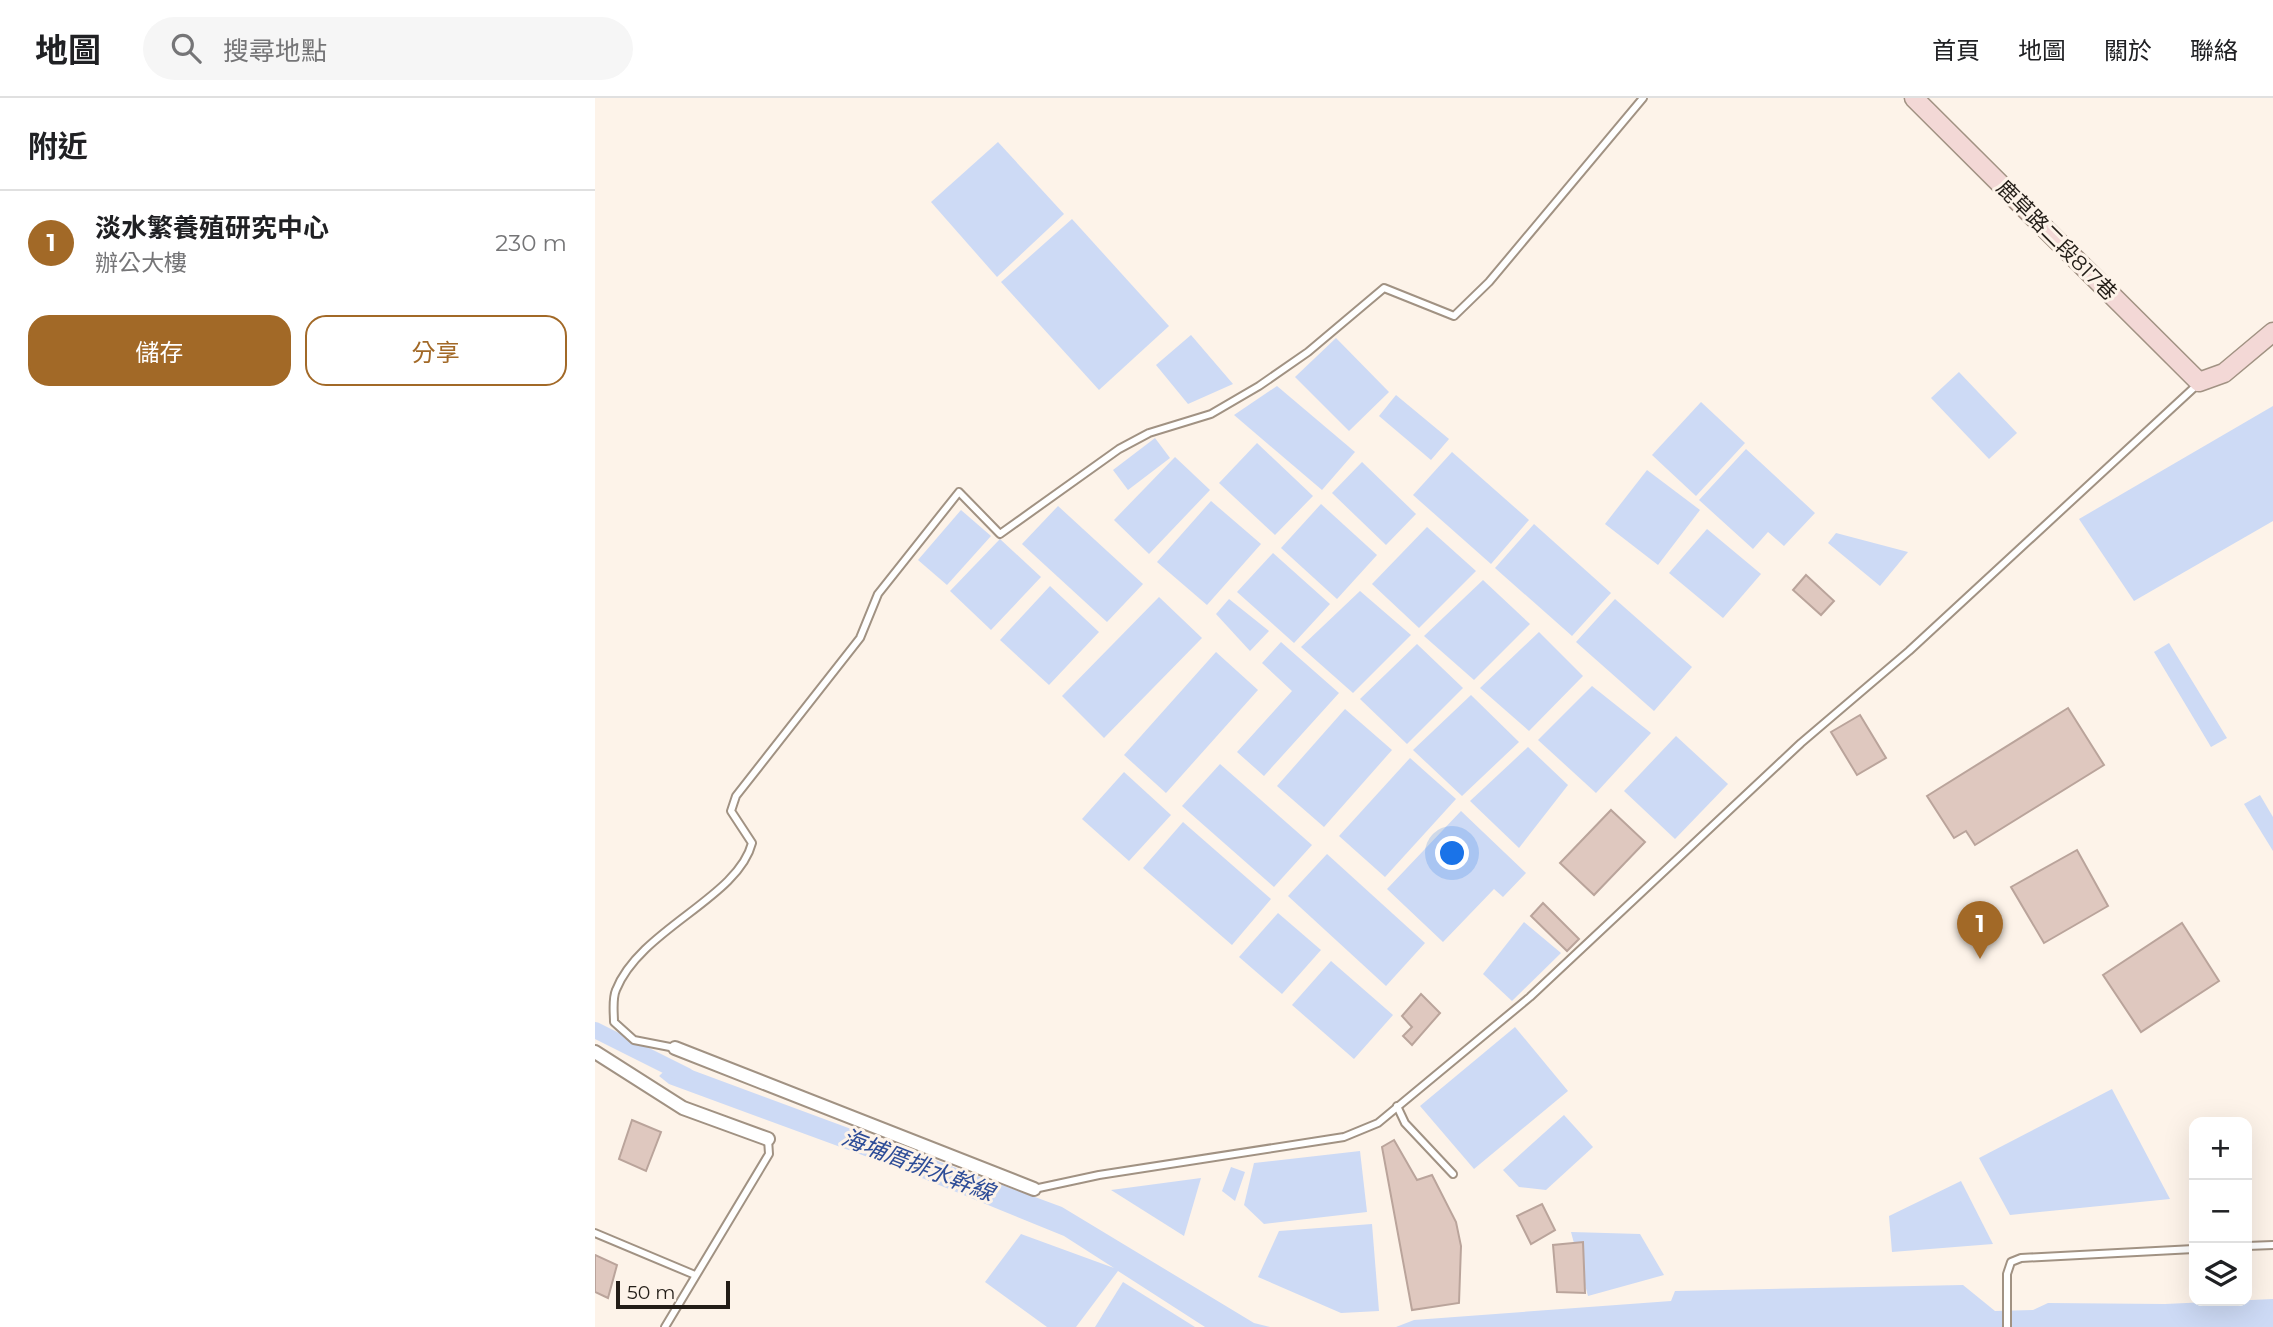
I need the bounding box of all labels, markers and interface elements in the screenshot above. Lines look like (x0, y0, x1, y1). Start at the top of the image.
search box (143, 17, 633, 80)
icon: search (167, 29, 205, 67)
text: 地圖 (35, 30, 101, 70)
text: 搜尋地點 (223, 35, 327, 67)
text: 首頁 (1932, 36, 1980, 65)
text: 地圖 (2018, 36, 2066, 65)
text: 關於 (2104, 36, 2152, 65)
text: 聯絡 (2190, 36, 2238, 65)
text: 附近 (28, 128, 88, 165)
street label: 鹿草路二段817巷 (1992, 175, 2122, 305)
text: 淡水繁養殖研究中心 (95, 212, 329, 244)
text: 1 (46, 229, 56, 257)
text: 230 m (495, 229, 567, 257)
text: 辦公大樓 (95, 249, 187, 277)
button: 儲存 (28, 315, 291, 386)
button: 分享 (305, 315, 567, 386)
your location (1435, 836, 1469, 870)
pin: 1 (1957, 901, 2003, 959)
map controls (2189, 1117, 2252, 1306)
button: + (2189, 1117, 2252, 1180)
water label: 海埔厝排水幹線 (838, 1123, 1001, 1208)
button: − (2189, 1180, 2252, 1243)
button: layers (2189, 1243, 2252, 1306)
scale bar (616, 1278, 730, 1310)
text: 50 m (627, 1281, 675, 1304)

